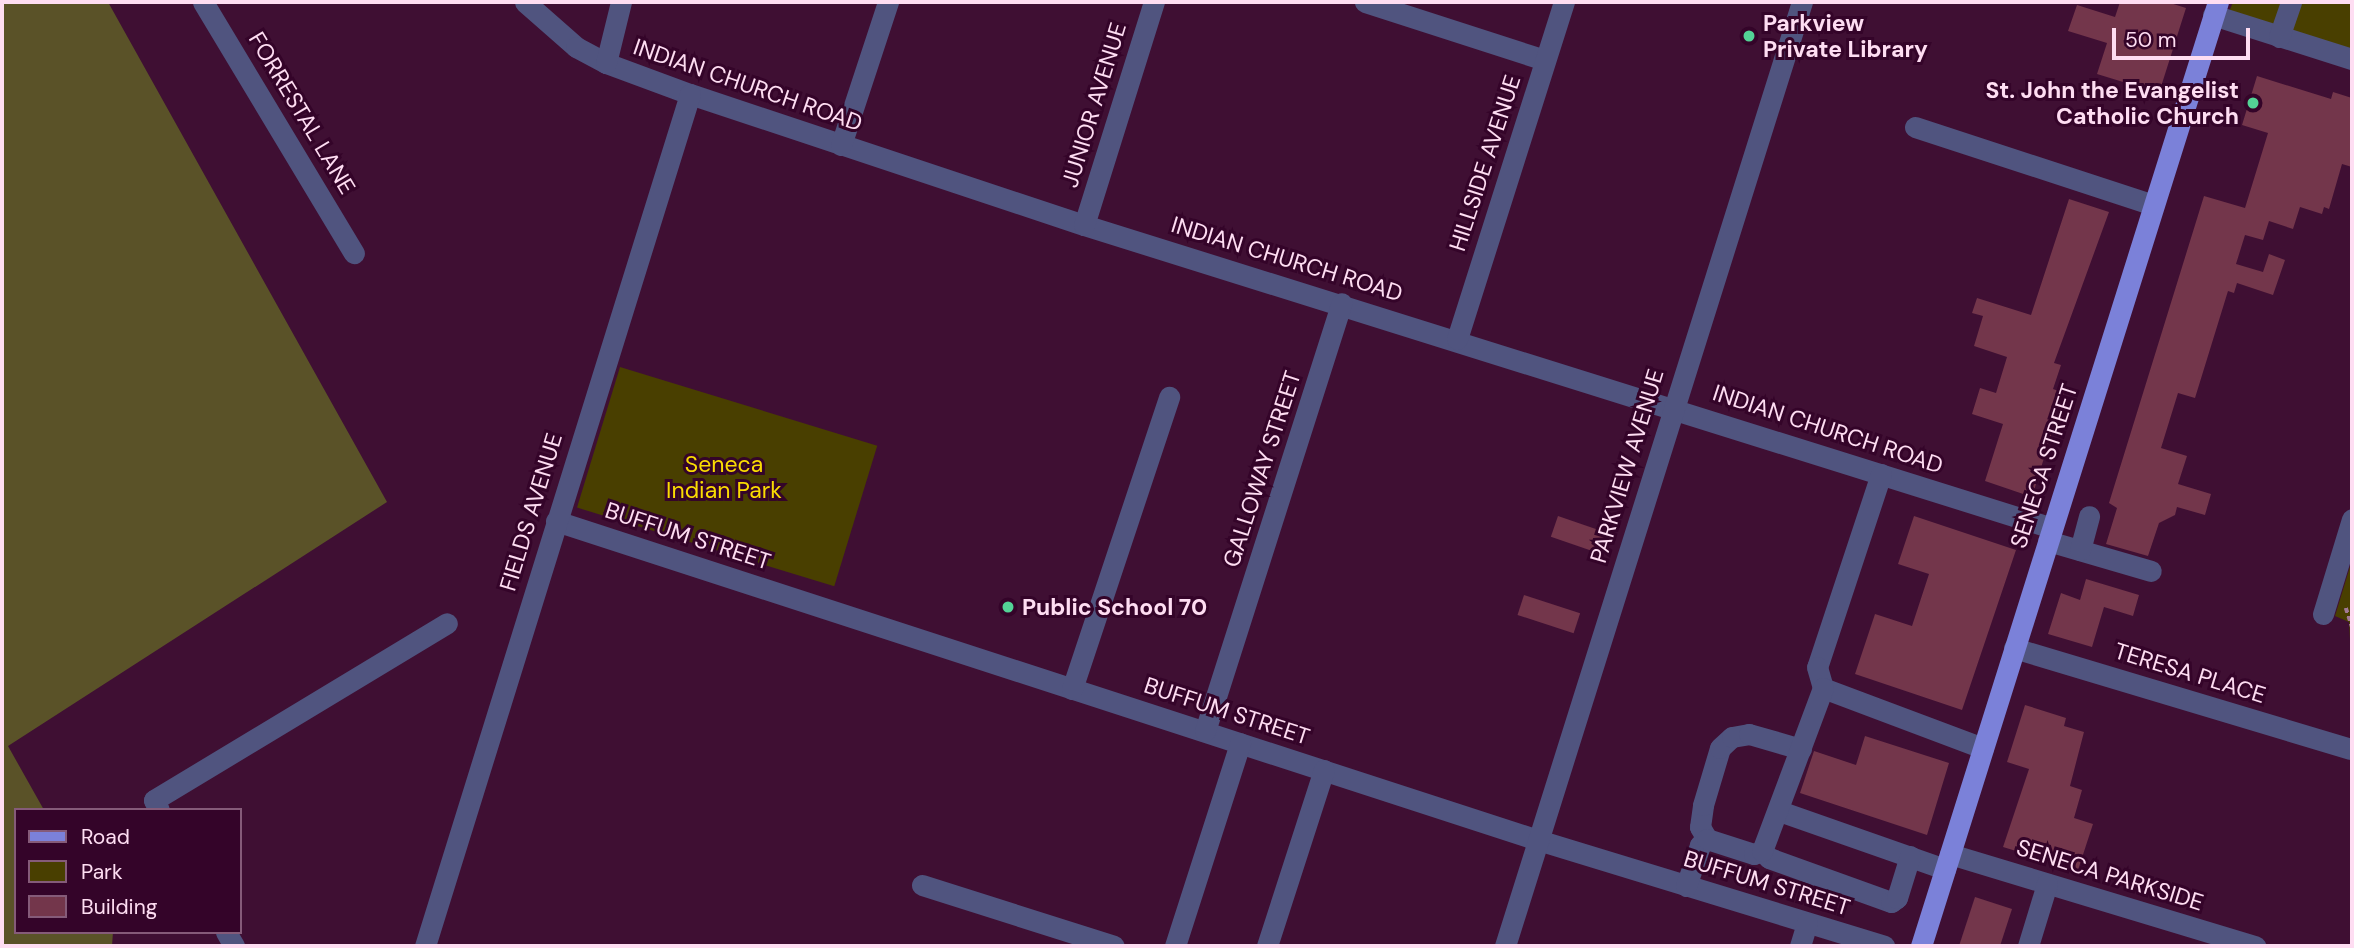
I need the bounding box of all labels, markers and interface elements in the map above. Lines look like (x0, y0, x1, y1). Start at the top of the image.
place label: Parkview Private Library (1763, 9, 1928, 63)
scale bar (2116, 14, 2254, 58)
street label: JUNIOR AVENUE (1056, 19, 1132, 191)
text: 50 m (2125, 26, 2176, 54)
street label: FORRESTAL LANE (243, 27, 361, 199)
marker: Parkview Private Library (1741, 28, 1757, 44)
street label: INDIAN CHURCH ROAD (630, 33, 866, 137)
street label: HILLSIDE AVENUE (1444, 71, 1526, 255)
place label: St. John the Evangelist Catholic Church (1985, 76, 2239, 130)
marker: St. John the Evangelist Catholic Church (2245, 95, 2261, 111)
street label: INDIAN CHURCH ROAD (1168, 211, 1406, 307)
street label: PARKVIEW AVENUE (1584, 366, 1670, 566)
street label: GALLOWAY STREET (1217, 367, 1307, 571)
street label: INDIAN CHURCH ROAD (1709, 379, 1947, 479)
street label: SENECA STREET (2004, 380, 2084, 552)
street label: FIELDS AVENUE (494, 430, 568, 594)
park label: Seneca Indian Park (666, 450, 782, 504)
street label: BUFFUM STREET (602, 496, 774, 576)
place label: Public School 70 (1022, 593, 1207, 621)
marker: Public School 70 (1000, 599, 1016, 615)
street label: TERESA PLACE (2111, 637, 2269, 709)
street label: BUFFUM STREET (1141, 671, 1313, 751)
legend (14, 808, 242, 934)
text: Road (81, 823, 130, 851)
street label: SENECA PARKSIDE (2013, 833, 2207, 917)
street label: BUFFUM STREET (1680, 845, 1854, 921)
text: Park (81, 858, 122, 886)
text: Building (81, 893, 157, 921)

